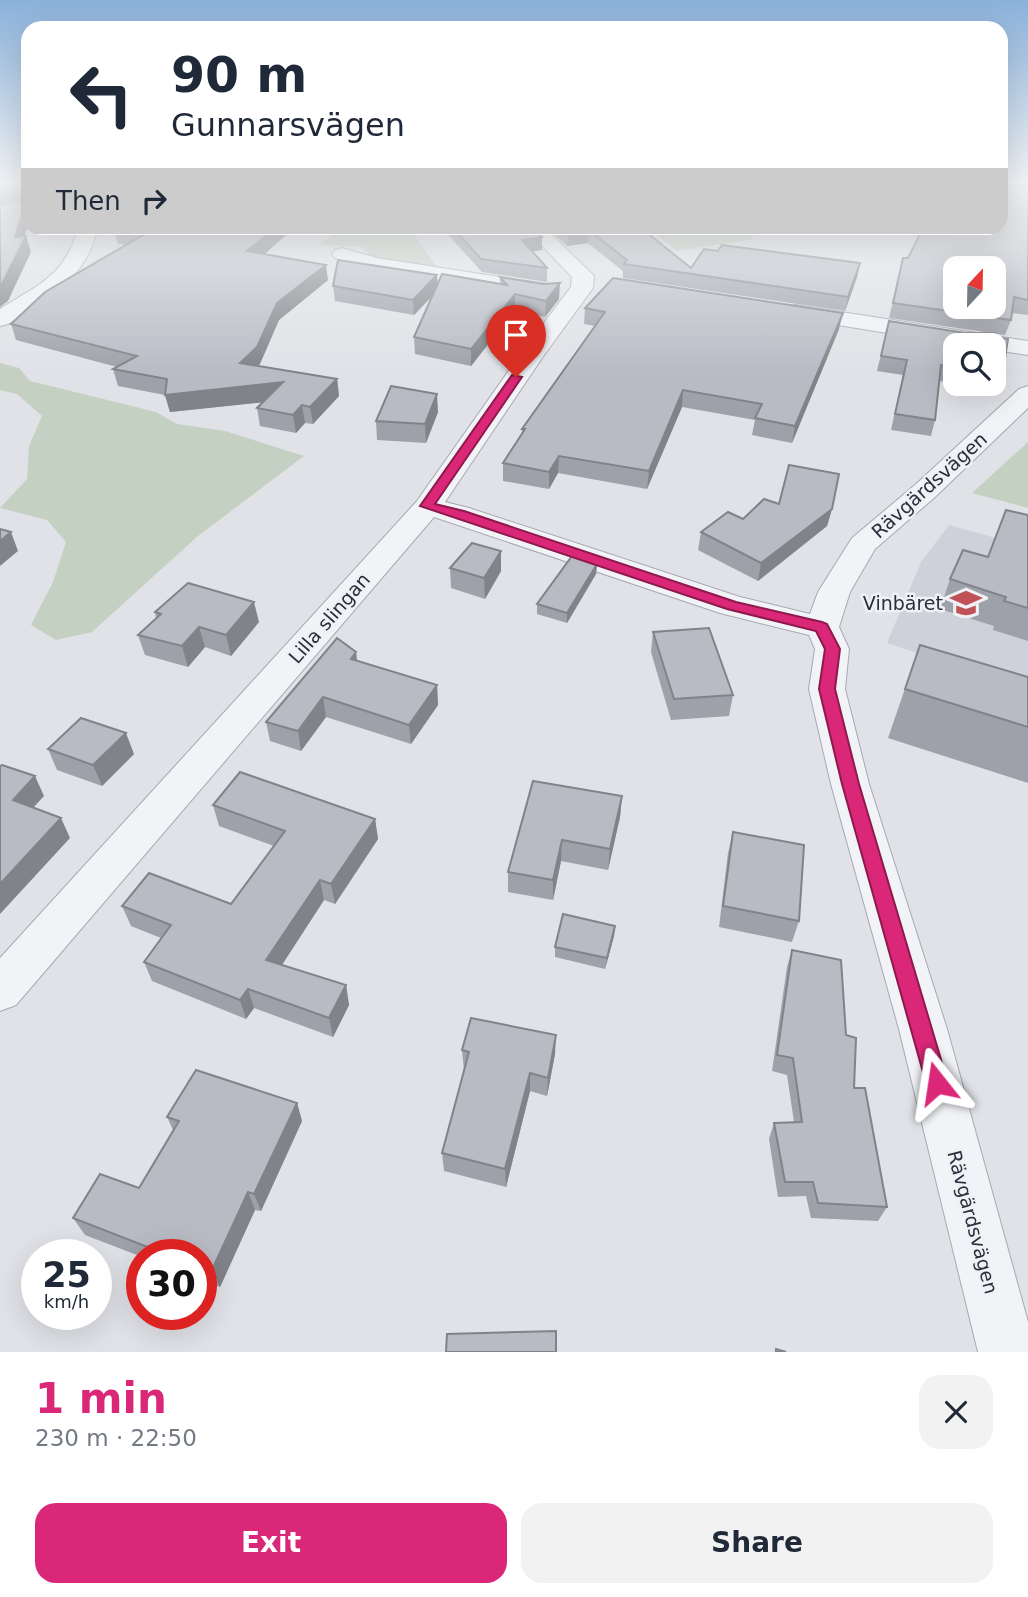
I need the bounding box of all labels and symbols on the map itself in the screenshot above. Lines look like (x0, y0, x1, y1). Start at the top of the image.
north arrow (943, 256, 1006, 318)
pin (486, 305, 546, 377)
street label: Rävgärdsvägen (867, 427, 991, 543)
street label: Lilla slingan (284, 568, 374, 668)
school or university icon: Vinbäret (949, 586, 983, 620)
place label: Vinbäret (863, 592, 943, 614)
position arrow (900, 1046, 974, 1120)
street label: Rävgärdsvägen (943, 1148, 1003, 1296)
speed limit sign: 30 (126, 1239, 217, 1330)

